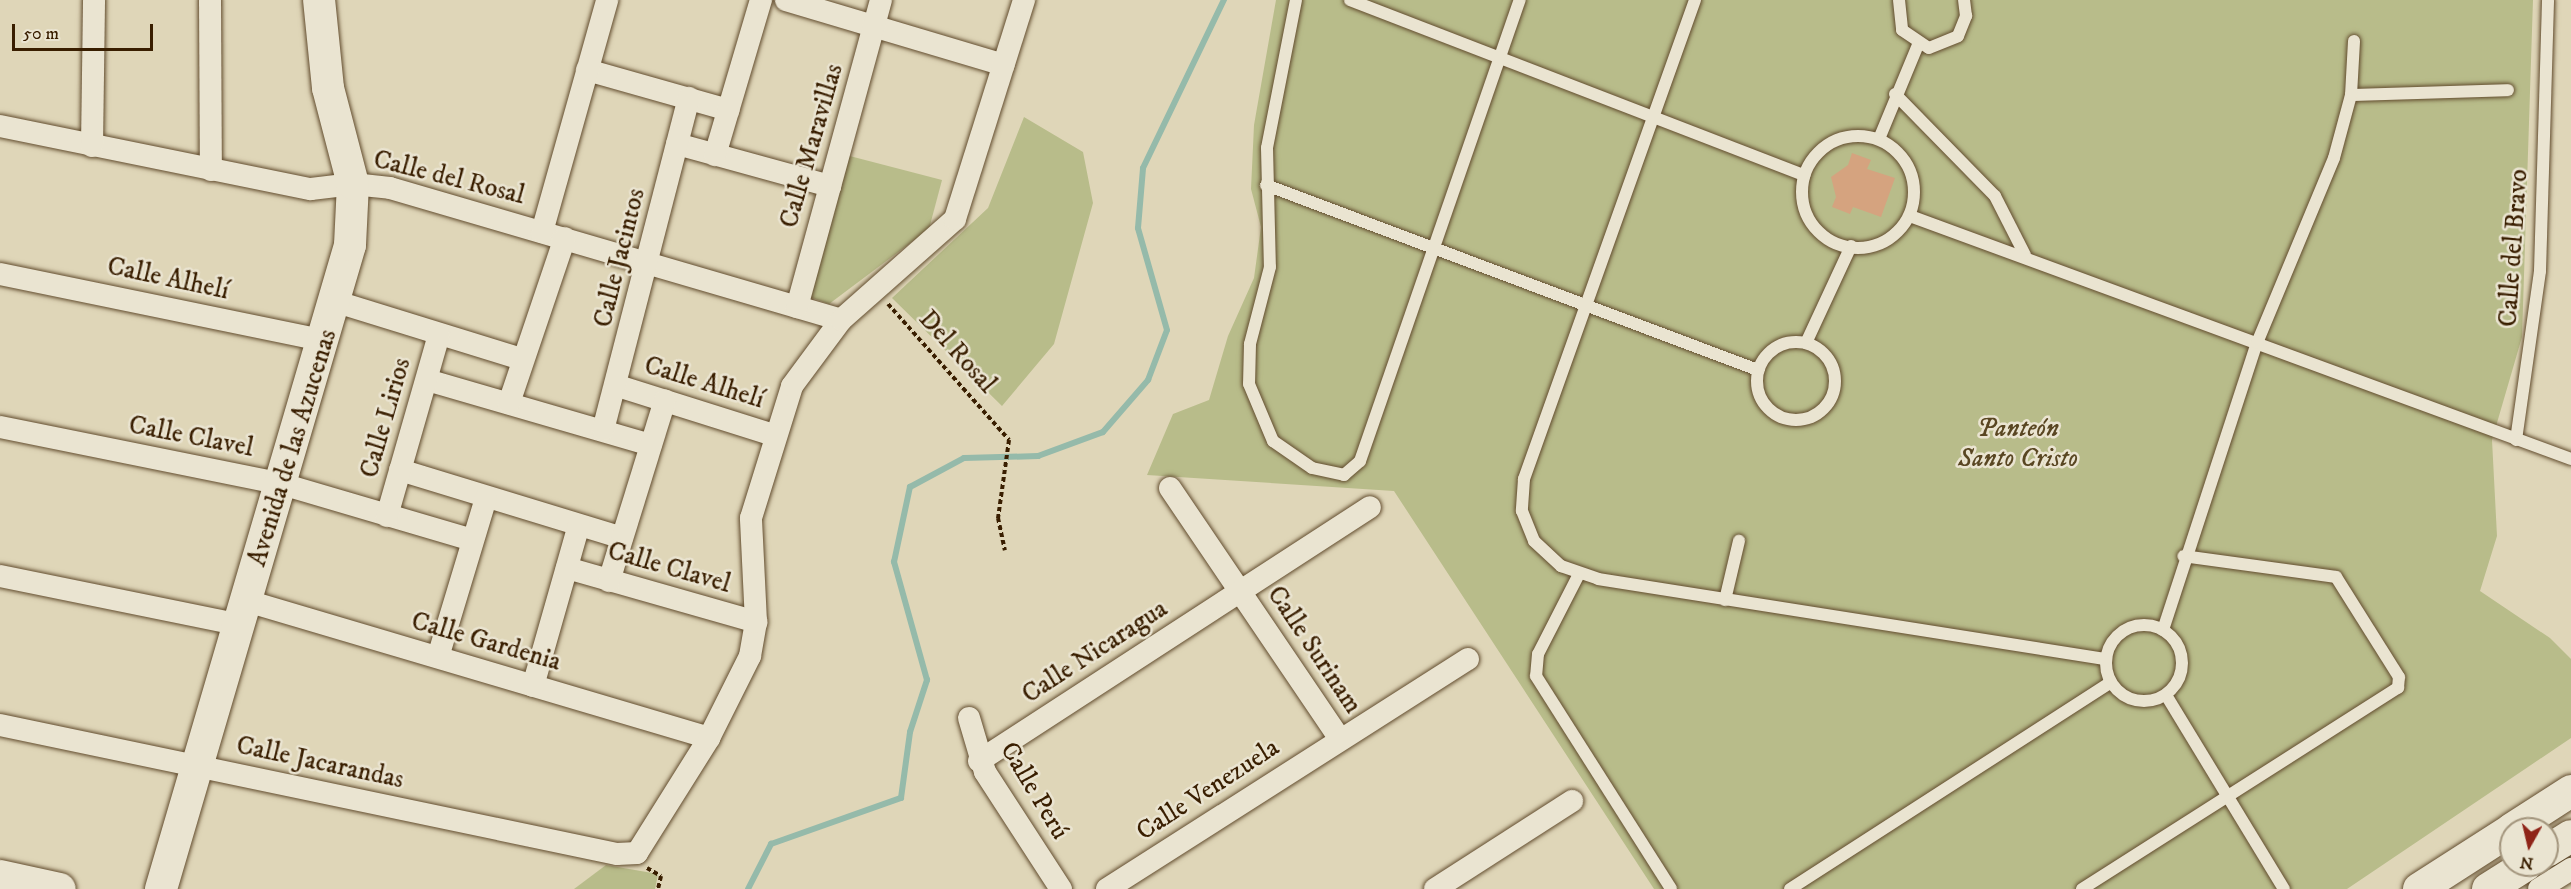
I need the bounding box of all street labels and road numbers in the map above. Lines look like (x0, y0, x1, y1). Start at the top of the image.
street label: Calle Maravillas (774, 60, 850, 232)
street label: Calle del Rosal (370, 144, 528, 212)
street label: Calle del Bravo (2493, 168, 2535, 328)
street label: Calle Jacintos (588, 185, 652, 331)
street label: Calle Alhelí (104, 251, 232, 307)
street label: Del Rosal (912, 304, 1002, 400)
street label: Avenida de las Azucenas (242, 326, 344, 570)
street label: Calle Alhelí (640, 350, 768, 416)
street label: Calle Lirios (354, 354, 418, 482)
street label: Calle Clavel (126, 410, 256, 464)
street label: Calle Clavel (604, 536, 734, 600)
street label: Calle Surinam (1260, 580, 1368, 720)
street label: Calle Nicaragua (1017, 593, 1173, 711)
street label: Calle Gardenia (408, 606, 564, 678)
street label: Calle Jacarandas (233, 730, 407, 796)
street label: Calle Venezuela (1131, 732, 1285, 848)
street label: Calle Perú (993, 737, 1075, 845)

